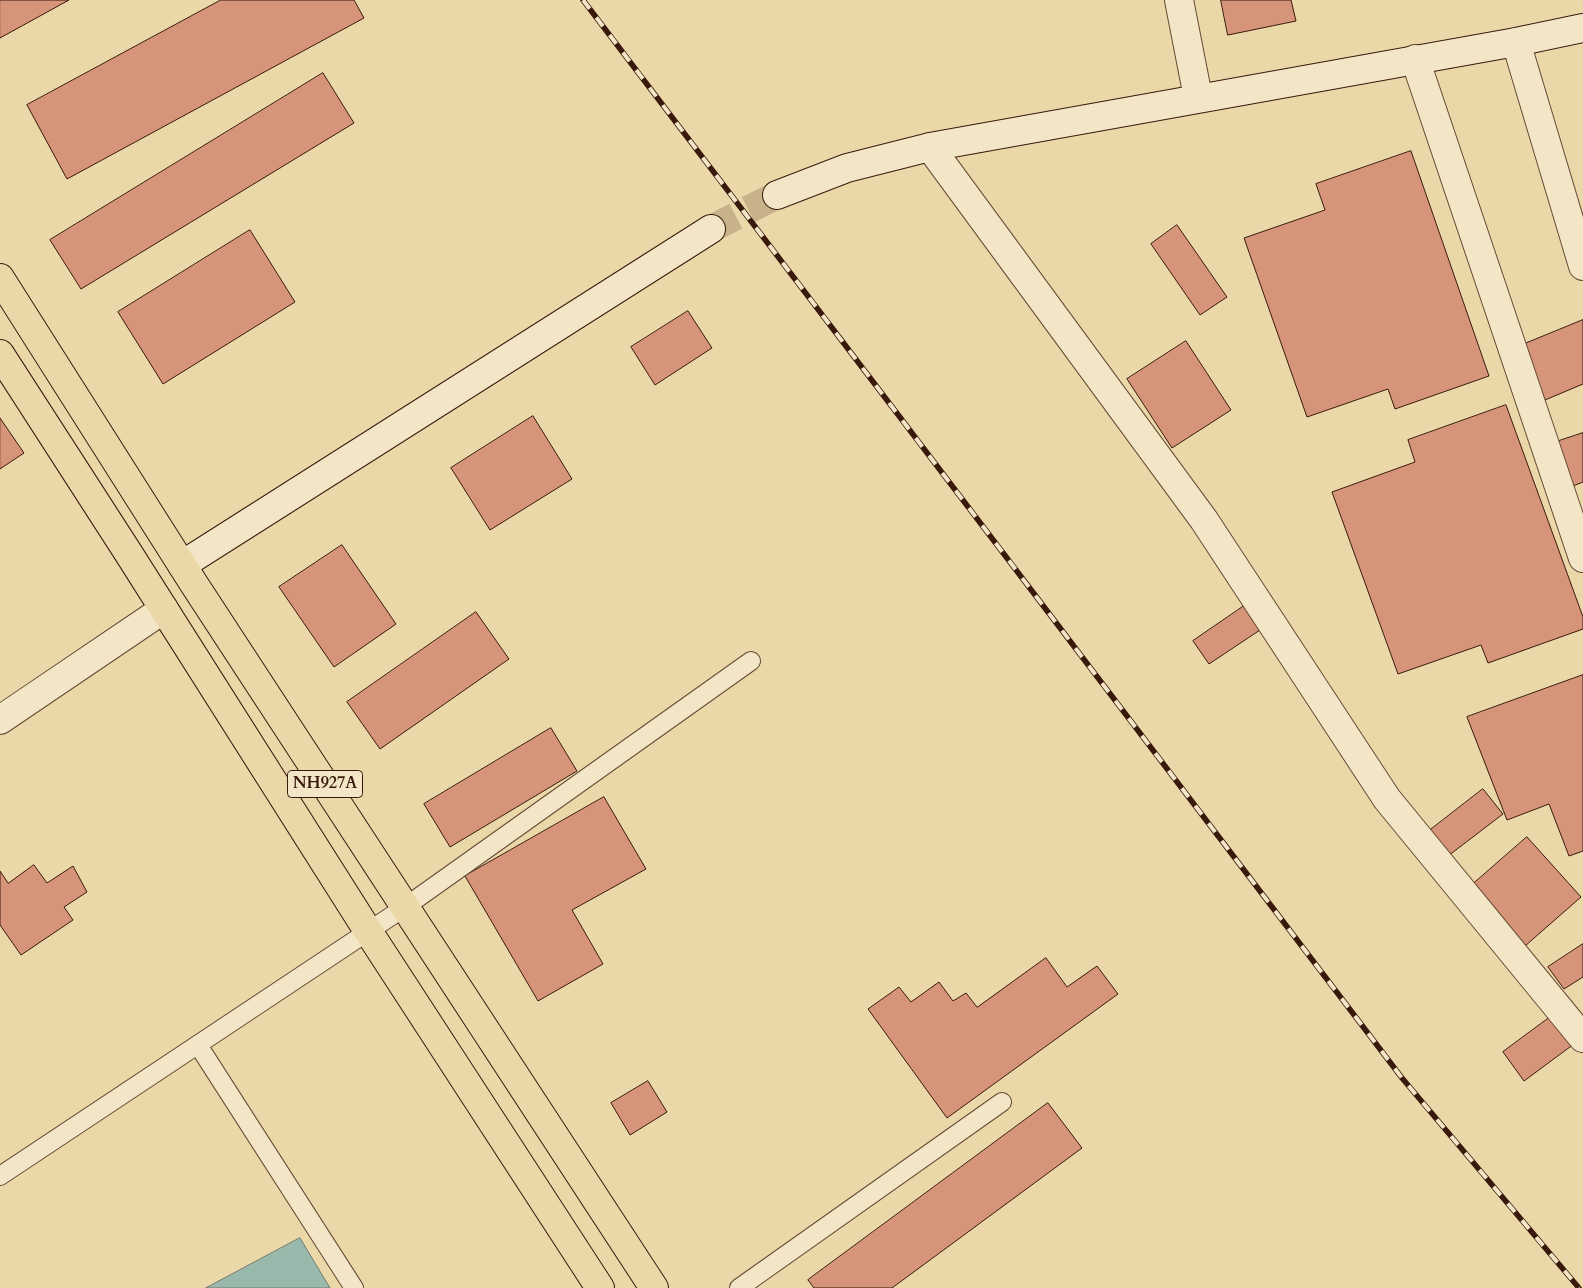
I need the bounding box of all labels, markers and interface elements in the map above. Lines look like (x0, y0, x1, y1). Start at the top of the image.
road number: NH927A (288, 771, 362, 798)

